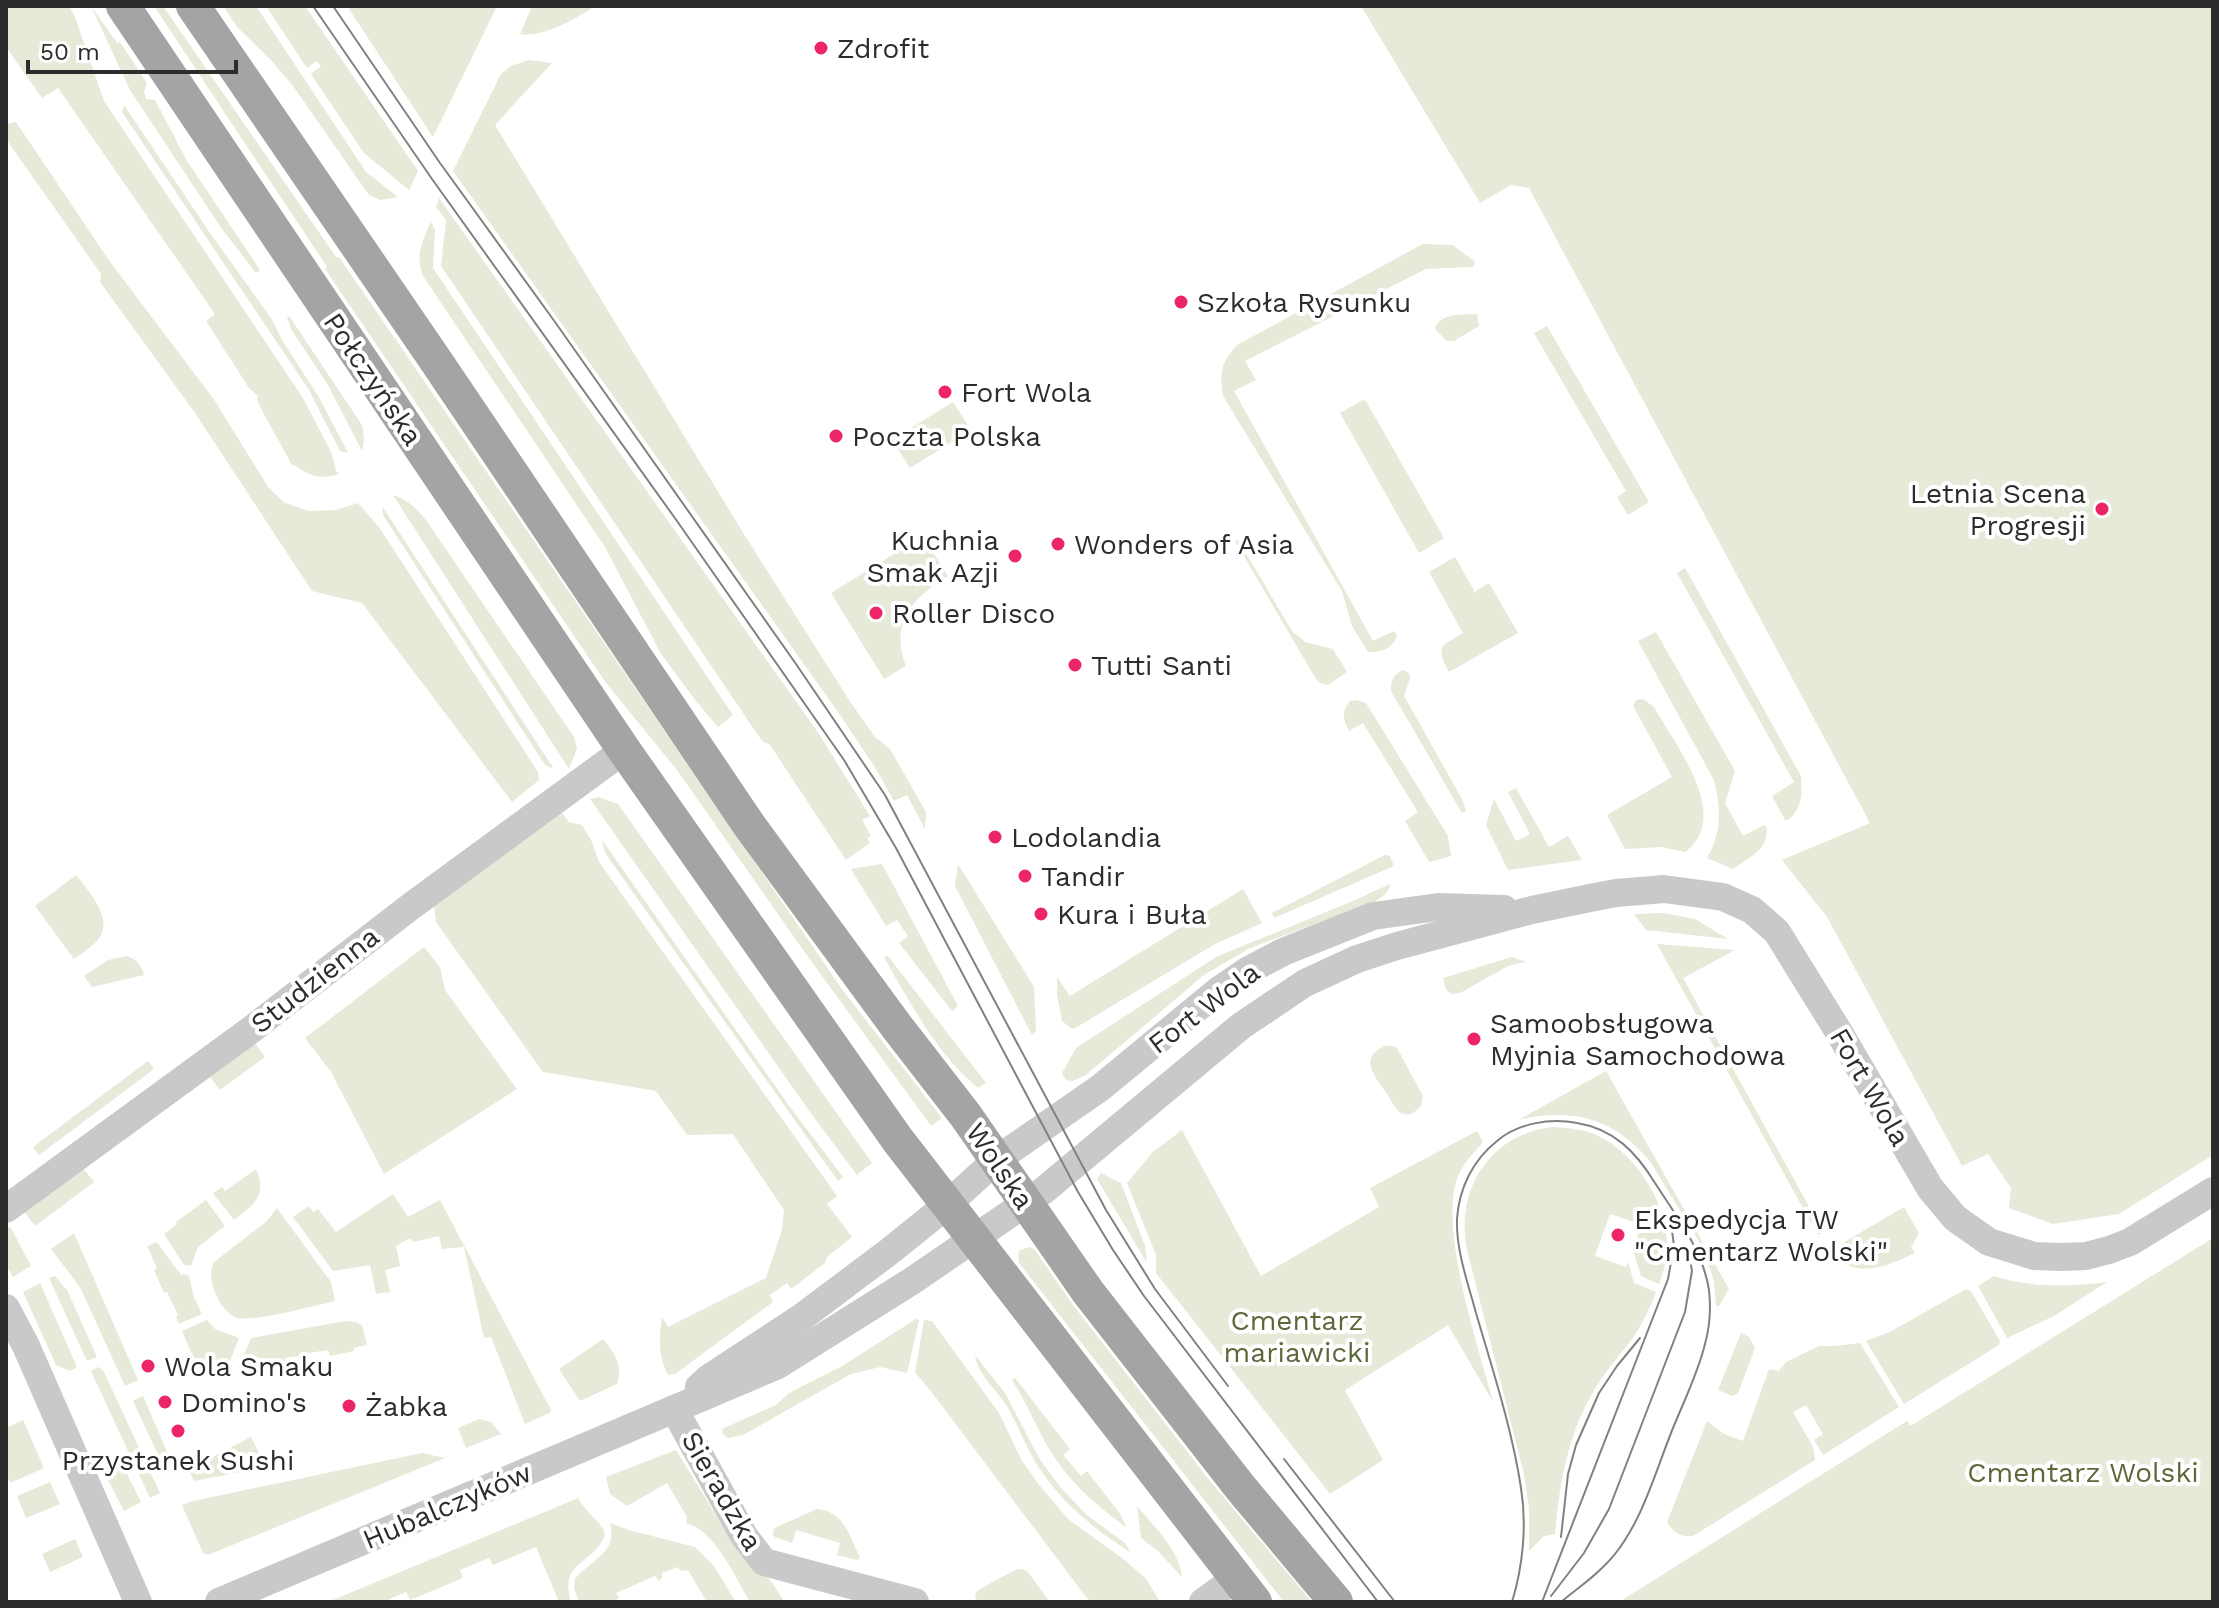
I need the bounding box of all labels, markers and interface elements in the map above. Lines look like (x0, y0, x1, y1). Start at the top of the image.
scale bar (28, 24, 236, 74)
place label: Zdrofit (837, 32, 930, 65)
text: 50 m (40, 38, 100, 66)
marker: Zdrofit (812, 39, 830, 57)
place label: Szkoła Rysunku (1197, 286, 1411, 319)
marker: Szkoła Rysunku (1172, 293, 1190, 311)
street label: Połczyńska (317, 306, 429, 452)
place label: Fort Wola (961, 376, 1092, 409)
marker: Fort Wola (936, 383, 954, 401)
place label: Poczta Polska (852, 420, 1041, 453)
marker: Poczta Polska (827, 427, 845, 445)
place label: Letnia Scena Progresji (1910, 477, 2086, 542)
marker: Letnia Scena Progresji (2093, 500, 2111, 518)
place label: Kuchnia Smak Azji (867, 524, 999, 589)
place label: Wonders of Asia (1074, 528, 1294, 561)
marker: Wonders of Asia (1049, 535, 1067, 553)
marker: Kuchnia Smak Azji (1006, 547, 1024, 565)
place label: Roller Disco (892, 597, 1055, 630)
marker: Roller Disco (867, 604, 885, 622)
place label: Tutti Santi (1091, 649, 1232, 682)
marker: Tutti Santi (1066, 656, 1084, 674)
place label: Lodolandia (1011, 821, 1161, 854)
marker: Lodolandia (986, 828, 1004, 846)
place label: Tandir (1041, 860, 1125, 893)
marker: Tandir (1016, 867, 1034, 885)
place label: Kura i Buła (1057, 898, 1207, 931)
marker: Kura i Buła (1032, 905, 1050, 923)
street label: Studzienna (244, 920, 386, 1040)
street label: Fort Wola (1142, 955, 1266, 1061)
place label: Samoobsługowa Myjnia Samochodowa (1490, 1007, 1785, 1072)
street label: Fort Wola (1823, 1022, 1917, 1152)
marker: Samoobsługowa Myjnia Samochodowa (1465, 1030, 1483, 1048)
street label: Wolska (959, 1116, 1041, 1216)
place label: Ekspedycja TW "Cmentarz Wolski" (1634, 1203, 1888, 1268)
marker: Ekspedycja TW "Cmentarz Wolski" (1609, 1226, 1627, 1244)
park label: Cmentarz mariawicki (1224, 1304, 1370, 1369)
place label: Wola Smaku (164, 1350, 334, 1383)
marker: Wola Smaku (139, 1357, 157, 1375)
place label: Domino's (181, 1386, 307, 1419)
place label: Żabka (365, 1390, 448, 1423)
marker: Domino's (156, 1393, 174, 1411)
marker: Żabka (340, 1397, 358, 1415)
marker: Przystanek Sushi (169, 1422, 187, 1440)
street label: Sieradzka (675, 1425, 769, 1557)
place label: Przystanek Sushi (62, 1444, 294, 1477)
street label: Hubalczyków (358, 1456, 536, 1556)
park label: Cmentarz Wolski (1967, 1456, 2199, 1489)

